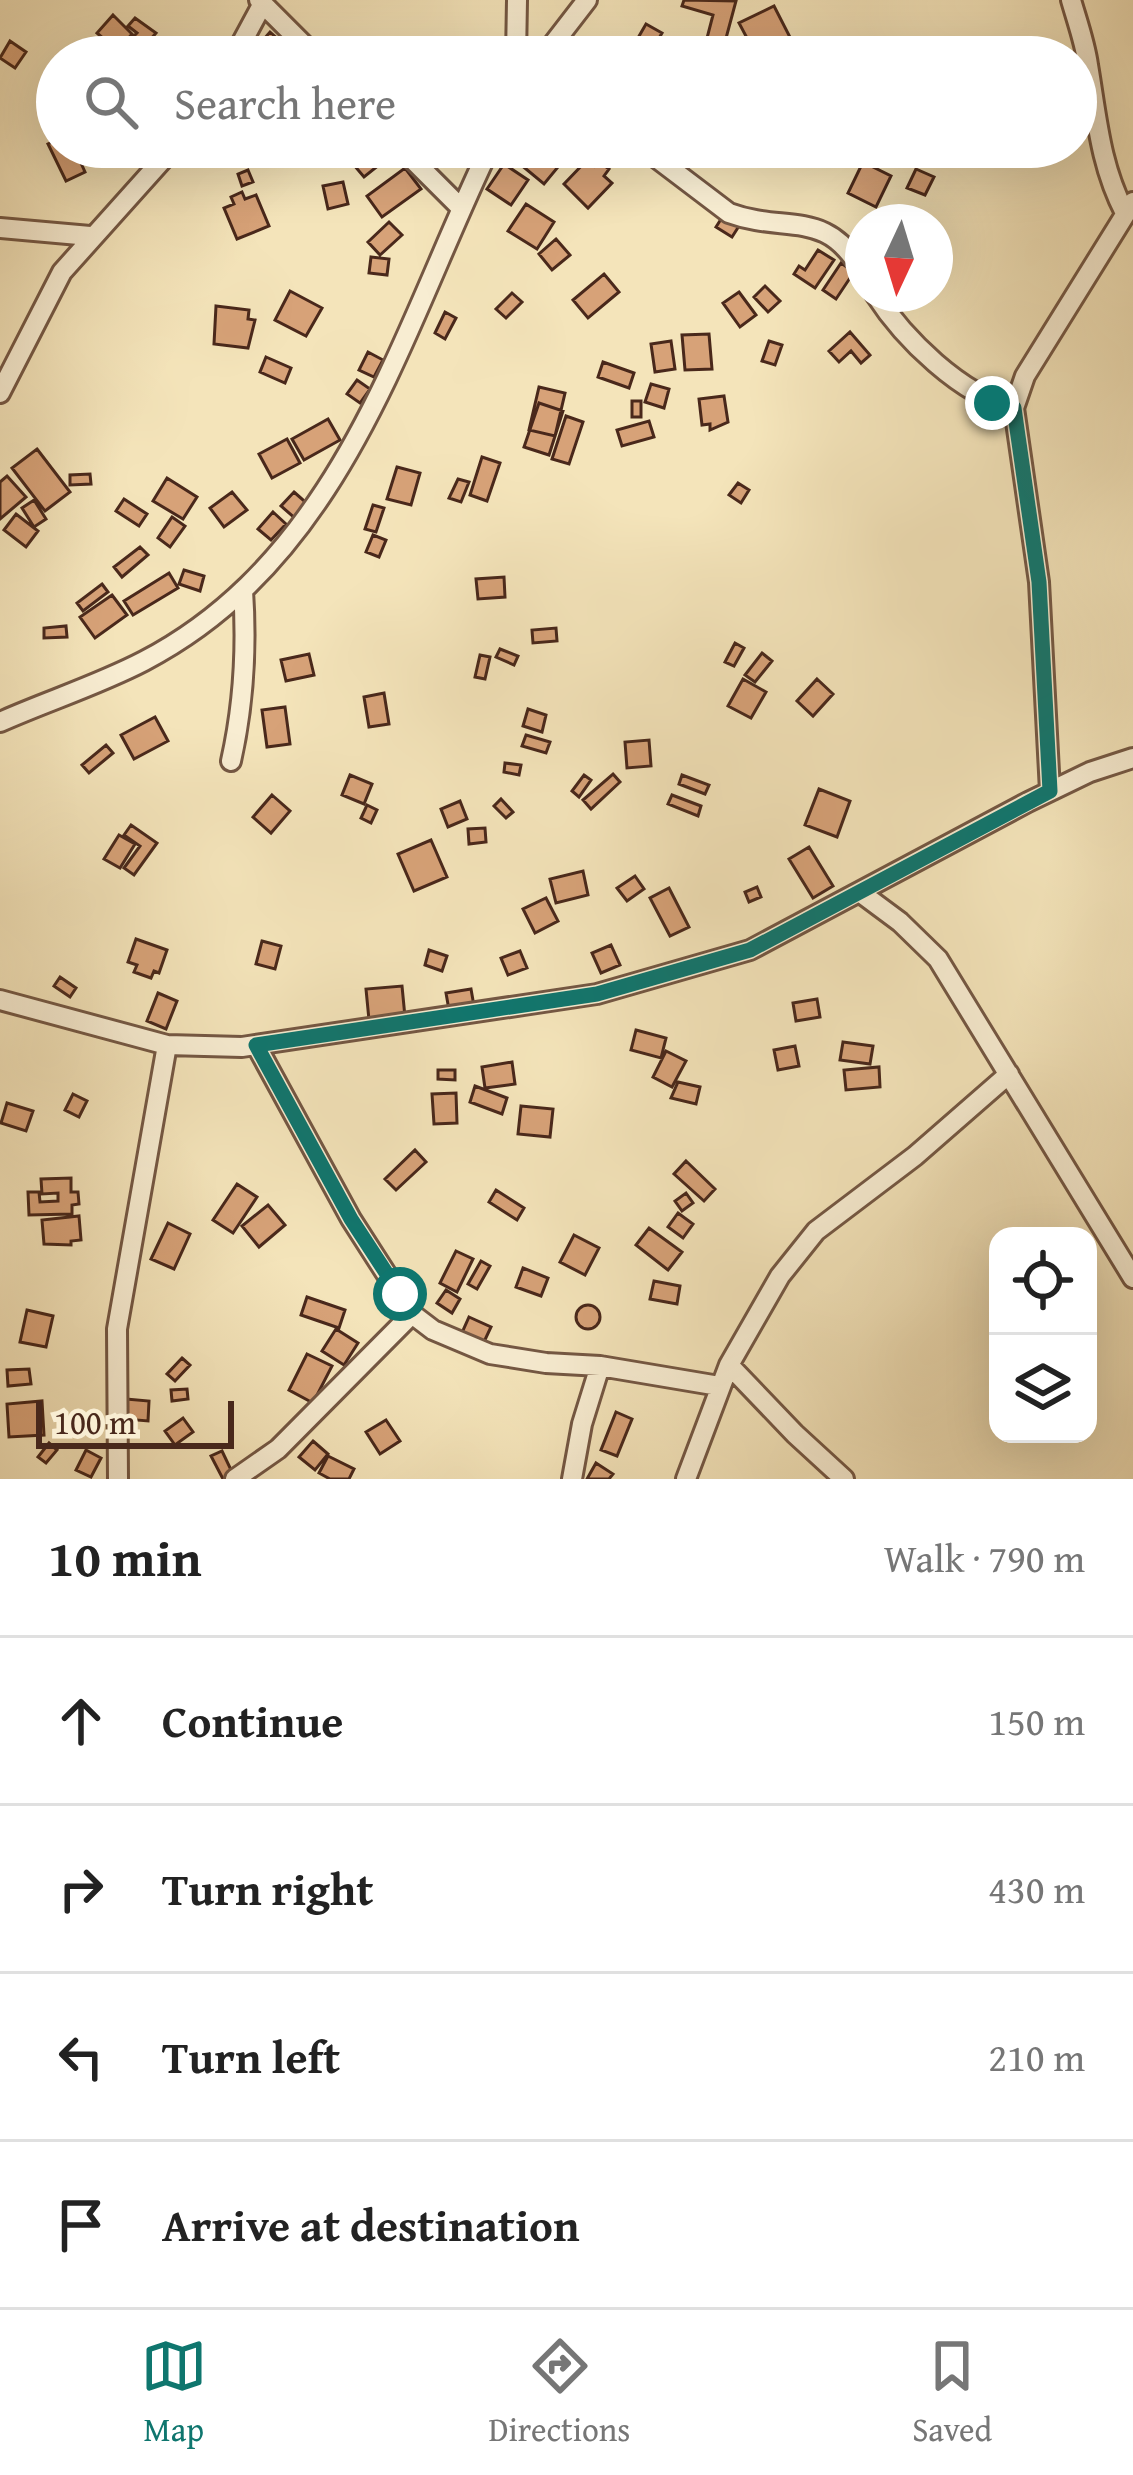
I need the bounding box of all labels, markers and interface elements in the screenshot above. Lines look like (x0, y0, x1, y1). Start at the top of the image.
search box (36, 36, 1097, 168)
icon: search (78, 69, 144, 135)
text: Search here (174, 70, 396, 135)
north arrow (845, 204, 953, 312)
route end (965, 376, 1019, 430)
map controls (989, 1227, 1097, 1443)
button: locate (989, 1227, 1097, 1335)
route start (373, 1267, 427, 1321)
button: layers (989, 1335, 1097, 1443)
scale bar (36, 1395, 234, 1448)
text: 100 m (54, 1398, 136, 1446)
text: 10 min (48, 1520, 202, 1595)
text: Walk · 790 m (884, 1529, 1085, 1586)
icon: ahead (48, 1688, 114, 1754)
text: Continue (162, 1688, 343, 1753)
text: 150 m (988, 1692, 1085, 1749)
icon: right (48, 1856, 114, 1922)
text: Turn right (162, 1856, 374, 1921)
text: 430 m (988, 1860, 1085, 1917)
icon: left (48, 2024, 114, 2090)
text: Turn left (162, 2024, 340, 2089)
text: 210 m (988, 2028, 1085, 2085)
icon: arrive (48, 2192, 114, 2258)
text: Arrive at destination (162, 2192, 580, 2257)
tab: Map (141, 2333, 207, 2453)
tab: Directions (489, 2333, 630, 2453)
tab: Saved (912, 2333, 992, 2453)

